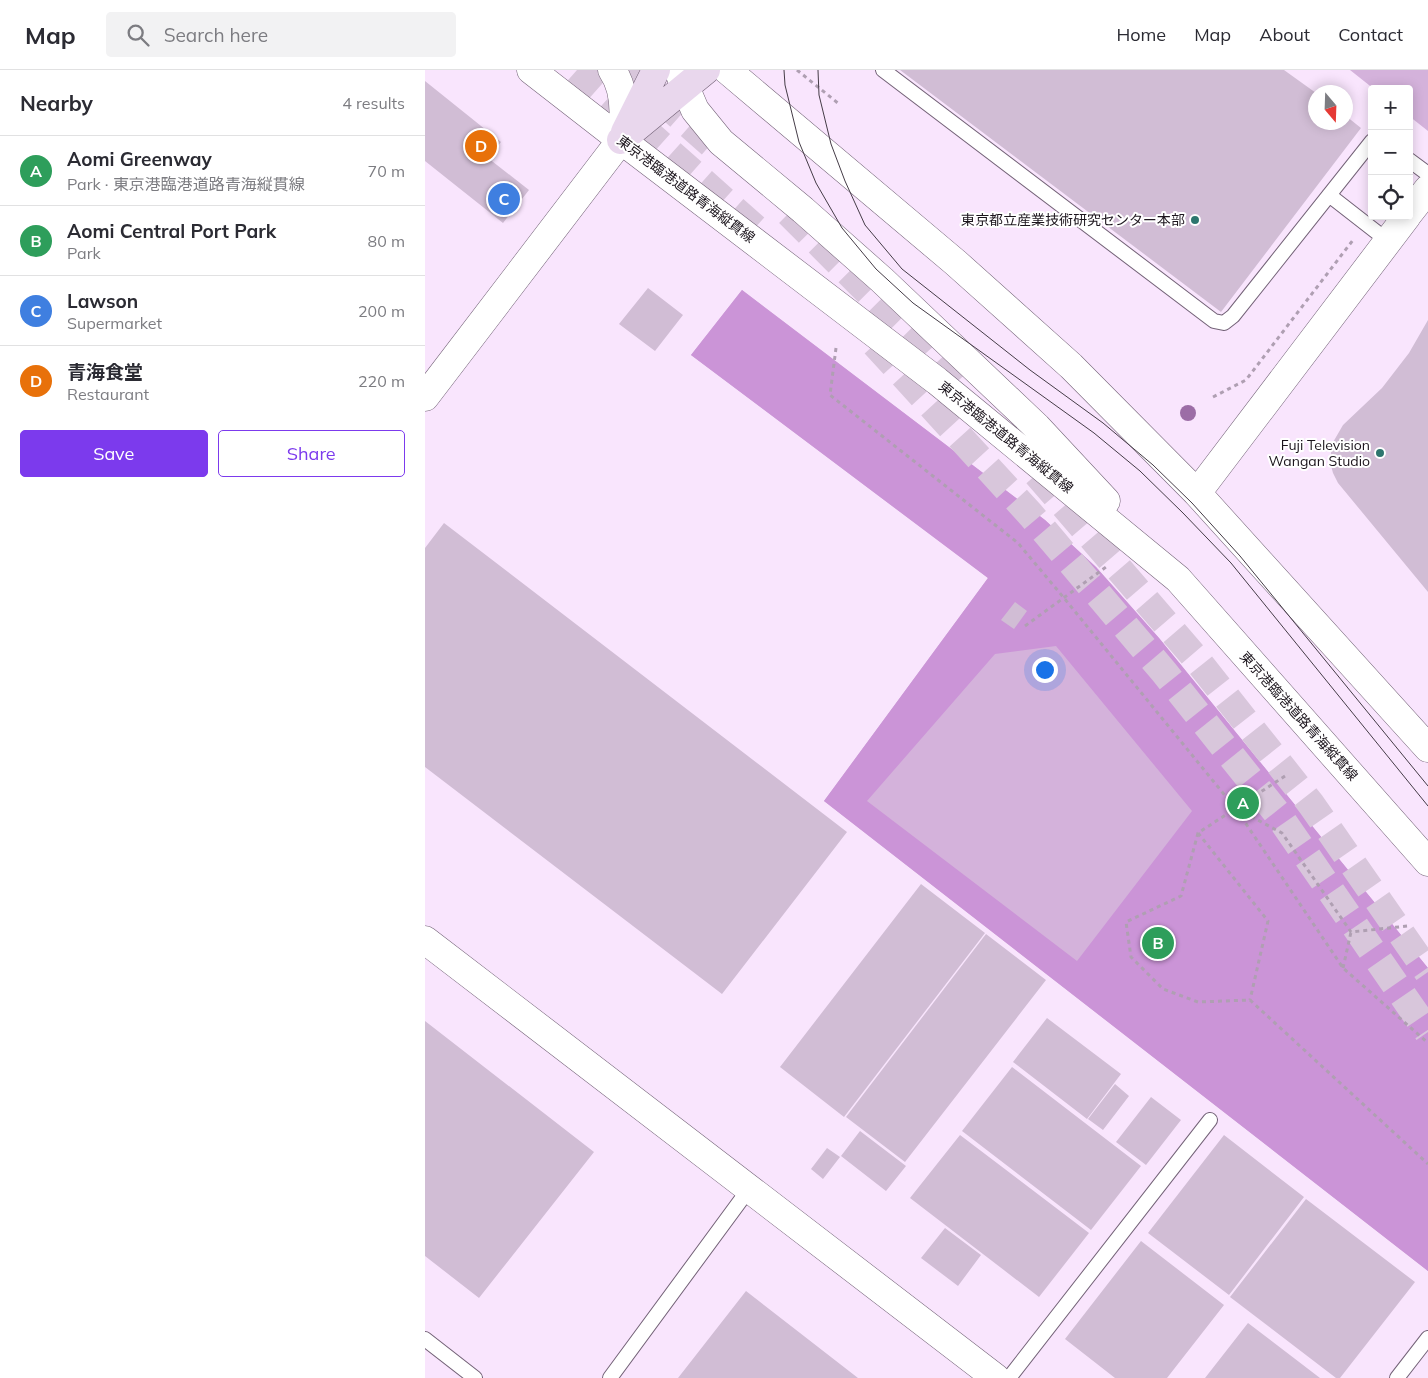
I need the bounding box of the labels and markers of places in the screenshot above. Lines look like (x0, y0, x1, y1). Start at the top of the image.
pin: D (465, 127, 497, 165)
pin: C (488, 180, 520, 218)
place label: 東京都立産業技術研究センター本部 (961, 211, 1185, 229)
marker: 東京都立産業技術研究センター本部 (1189, 214, 1201, 226)
place label: Fuji Television Wangan Studio (1269, 436, 1370, 470)
marker: Fuji Television Wangan Studio (1374, 447, 1386, 459)
pin: A (1227, 784, 1259, 822)
pin: B (1142, 924, 1174, 962)

